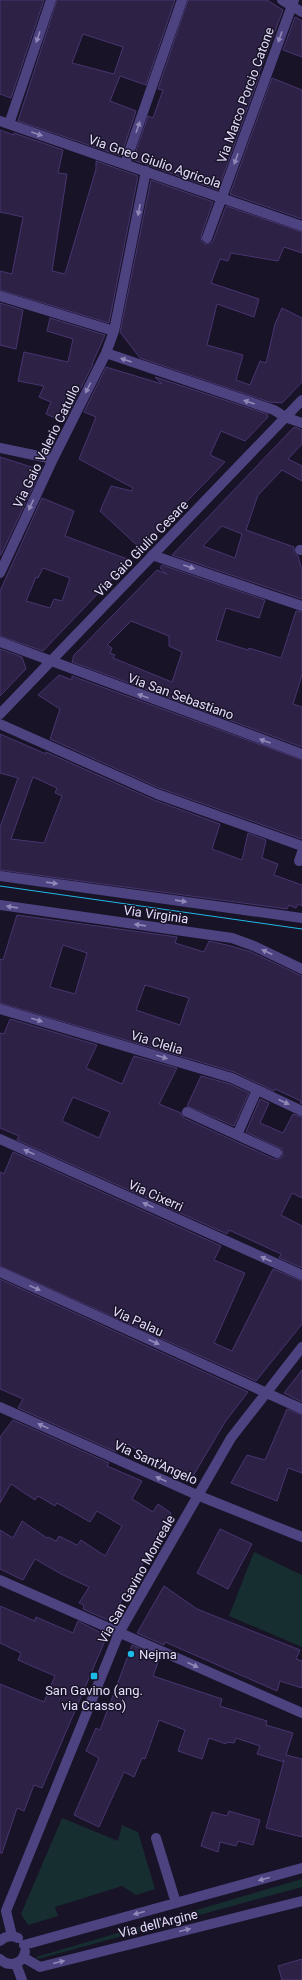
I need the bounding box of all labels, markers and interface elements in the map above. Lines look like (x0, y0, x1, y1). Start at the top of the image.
street label: Via Marco Porcio Catone (214, 25, 277, 165)
one-way arrow (35, 31, 41, 43)
one-way arrow (277, 31, 283, 43)
one-way arrow (135, 121, 141, 133)
one-way arrow (31, 131, 43, 137)
street label: Via Gneo Giulio Agricola (87, 132, 223, 191)
one-way arrow (233, 153, 239, 165)
one-way arrow (135, 204, 141, 216)
one-way arrow (120, 357, 132, 363)
street label: Via Gaio Valerio Catullo (10, 382, 83, 510)
one-way arrow (85, 382, 92, 394)
one-way arrow (243, 398, 255, 404)
street label: Via Gaio Giulio Cesare (92, 497, 191, 600)
one-way arrow (28, 499, 34, 510)
one-way arrow (183, 565, 195, 571)
street label: Via San Sebastiano (126, 670, 236, 723)
one-way arrow (137, 692, 149, 698)
one-way arrow (259, 737, 271, 743)
one-way arrow (46, 880, 59, 886)
one-way arrow (175, 898, 187, 904)
street label: Via Virginia (123, 903, 189, 926)
one-way arrow (6, 904, 18, 910)
one-way arrow (134, 922, 146, 928)
one-way arrow (261, 949, 272, 955)
one-way arrow (32, 1017, 44, 1023)
street label: Via Clelia (129, 1027, 185, 1057)
one-way arrow (156, 1054, 168, 1060)
one-way arrow (278, 1099, 289, 1105)
one-way arrow (24, 1149, 35, 1155)
street label: Via Cixerri (126, 1177, 186, 1214)
one-way arrow (142, 1202, 154, 1208)
one-way arrow (260, 1255, 272, 1261)
one-way arrow (30, 1285, 41, 1291)
street label: Via Palau (110, 1304, 166, 1339)
one-way arrow (148, 1339, 159, 1345)
one-way arrow (37, 1423, 48, 1429)
street label: Via Sant'Angelo (112, 1437, 200, 1488)
one-way arrow (156, 1476, 167, 1482)
street label: Via San Gavino Monreale (95, 1512, 178, 1646)
place label: Nejma (139, 1647, 177, 1662)
marker: Nejma (126, 1649, 136, 1659)
one-way arrow (187, 1662, 198, 1668)
marker: San Gavino (ang. via Crasso) (89, 1671, 99, 1681)
place label: San Gavino (ang. via Crasso) (45, 1683, 143, 1713)
one-way arrow (258, 1876, 271, 1882)
street label: Via dell'Argine (117, 1906, 199, 1941)
one-way arrow (133, 1910, 145, 1916)
one-way arrow (179, 1927, 191, 1933)
one-way arrow (53, 1959, 65, 1965)

